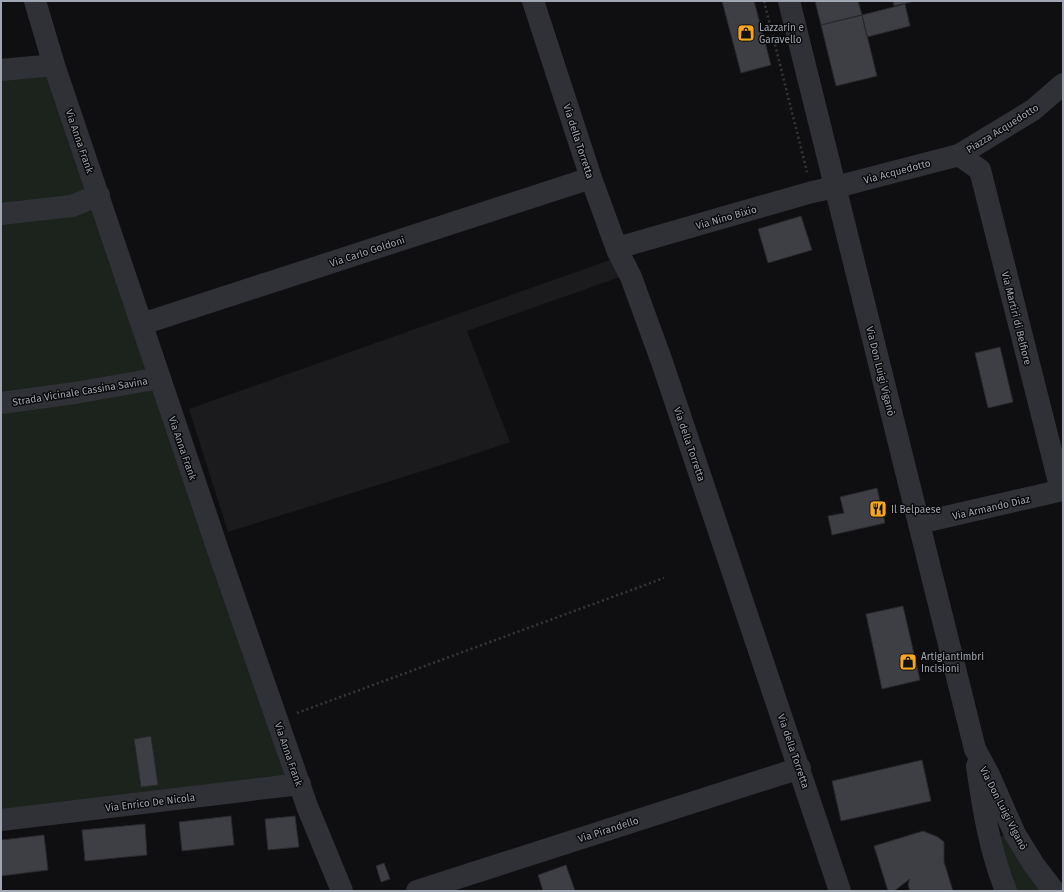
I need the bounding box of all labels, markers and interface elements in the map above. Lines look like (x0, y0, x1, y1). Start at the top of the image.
place label: Lazzarin e Garavello (759, 22, 804, 46)
shop icon: Lazzarin e Garavello (736, 23, 756, 43)
street label: Via della Torretta (560, 102, 596, 180)
street label: Piazza Acquedotto (964, 102, 1041, 156)
street label: Via Anna Frank (63, 108, 96, 176)
street label: Via Acquedotto (862, 157, 932, 187)
street label: Via Nino Bixio (694, 203, 758, 232)
street label: Via Carlo Goldoni (328, 234, 407, 270)
street label: Via Martiri di Belfiore (999, 270, 1033, 366)
street label: Via Don Luigi Viganò (863, 325, 897, 417)
street label: Strada Vicinale Cassina Savina (12, 375, 149, 409)
street label: Via della Torretta (671, 406, 707, 483)
street label: Via Anna Frank (166, 415, 199, 483)
street label: Via Armando Diaz (951, 493, 1032, 523)
restaurant icon: Il Belpaese (868, 499, 888, 519)
place label: Il Belpaese (891, 504, 941, 516)
place label: Artigiantimbri Incisioni (921, 651, 984, 675)
shop icon: Artigiantimbri Incisioni (898, 652, 918, 672)
street label: Via della Torretta (775, 713, 811, 790)
street label: Via Anna Frank (272, 721, 305, 789)
street label: Via Don Luigi Viganò (977, 765, 1029, 852)
street label: Via Enrico De Nicola (105, 792, 196, 814)
street label: Via Pirandello (576, 814, 640, 845)

